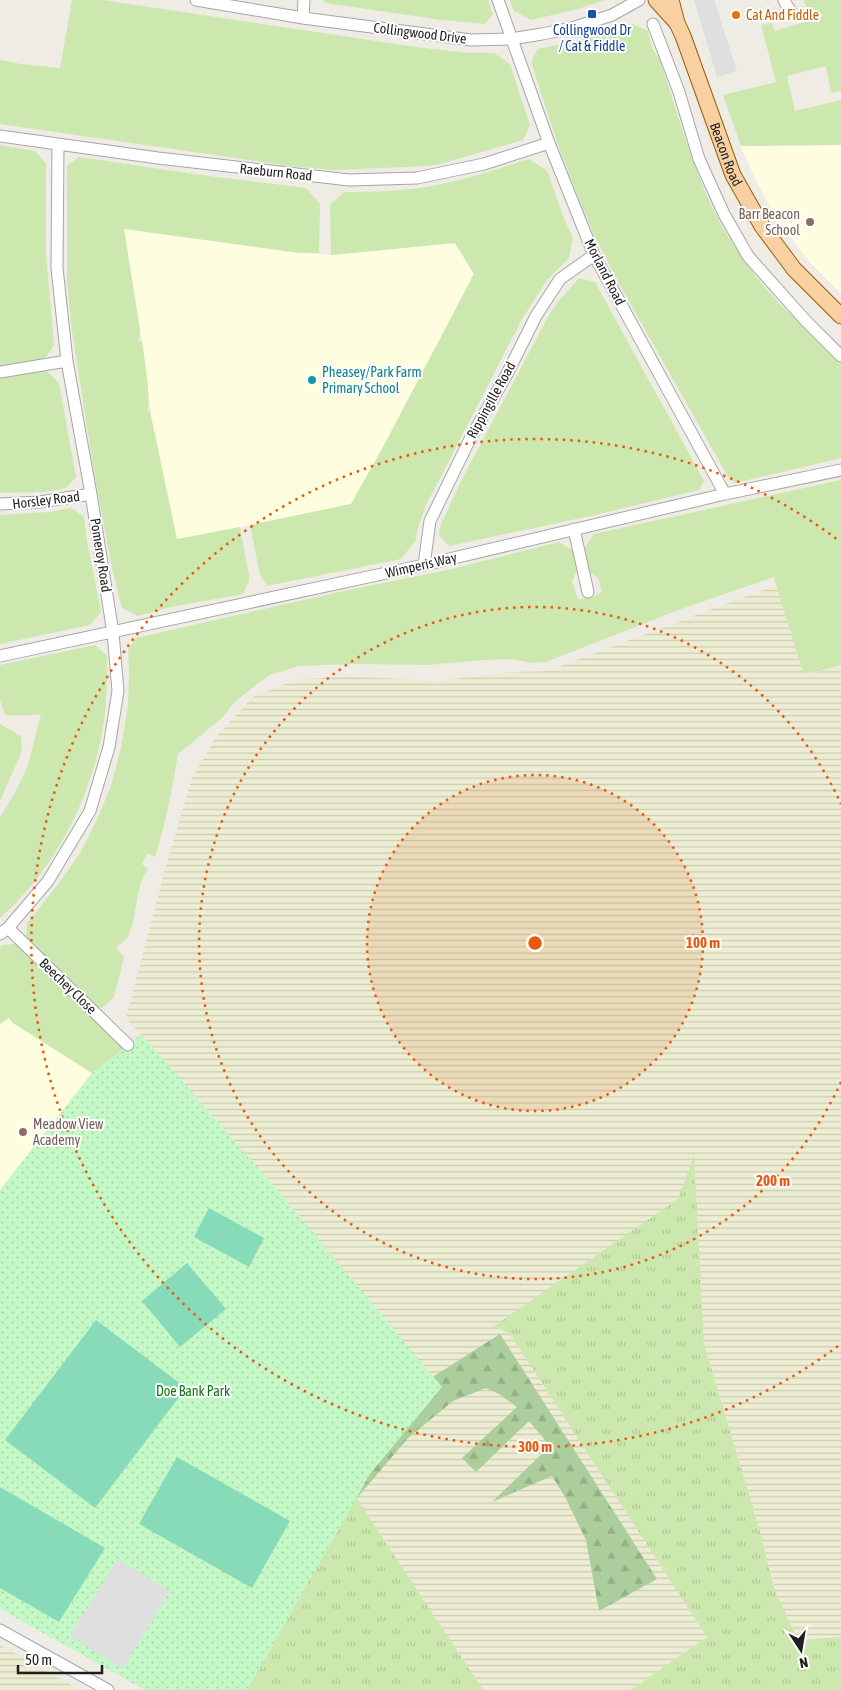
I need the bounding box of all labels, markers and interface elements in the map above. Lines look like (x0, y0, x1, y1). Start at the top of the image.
place label: Cat And Fiddle (746, 7, 819, 23)
marker: Collingwood Dr / Cat & Fiddle (586, 8, 598, 20)
marker: Cat And Fiddle (730, 9, 742, 21)
street label: Collingwood Drive (373, 19, 467, 47)
place label: Collingwood Dr / Cat & Fiddle (553, 22, 632, 54)
street label: Beacon Road (707, 120, 746, 189)
street label: Raeburn Road (239, 160, 313, 184)
place label: Barr Beacon School (739, 206, 800, 238)
marker: Barr Beacon School (804, 216, 816, 228)
street label: Morland Road (581, 236, 629, 308)
street label: Rippingille Road (463, 359, 519, 441)
place label: Pheasey/Park Farm Primary School (322, 364, 422, 396)
marker: Pheasey/Park Farm Primary School (306, 374, 318, 386)
street label: Horsley Road (11, 488, 81, 512)
street label: Pomeroy Road (87, 517, 115, 593)
street label: Wimperis Way (384, 549, 458, 581)
centre of rings (526, 934, 544, 952)
text: 100 m (686, 934, 720, 951)
street label: Beechey Close (36, 955, 100, 1017)
place label: Meadow View Academy (33, 1116, 104, 1148)
marker: Meadow View Academy (17, 1126, 29, 1138)
text: 200 m (756, 1172, 790, 1189)
park label: Doe Bank Park (156, 1383, 230, 1399)
text: 300 m (518, 1438, 552, 1455)
north arrow (776, 1625, 826, 1675)
scale bar (18, 1642, 101, 1674)
text: 50 m (25, 1651, 52, 1668)
text: N (798, 1654, 809, 1671)

